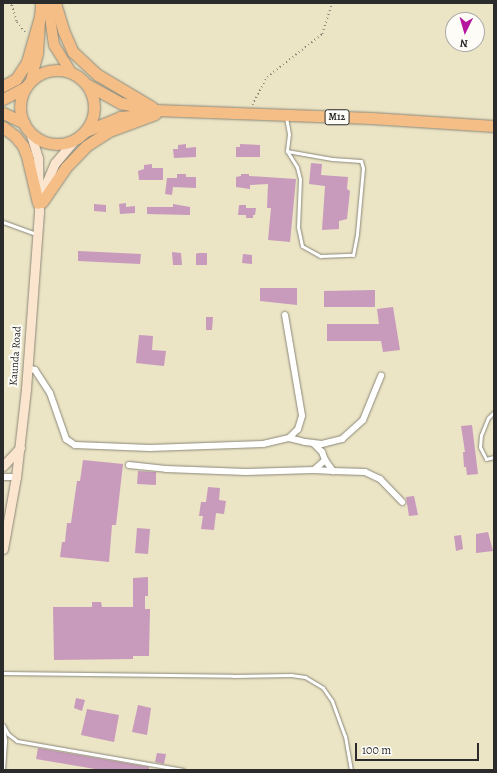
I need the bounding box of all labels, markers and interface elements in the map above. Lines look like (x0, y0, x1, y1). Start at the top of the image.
north arrow (445, 12, 485, 52)
text: N (459, 36, 469, 51)
road number: M12 (324, 109, 350, 125)
street label: Kaunda Road (7, 326, 25, 386)
scale bar (357, 735, 481, 761)
text: 100 m (362, 742, 391, 758)

